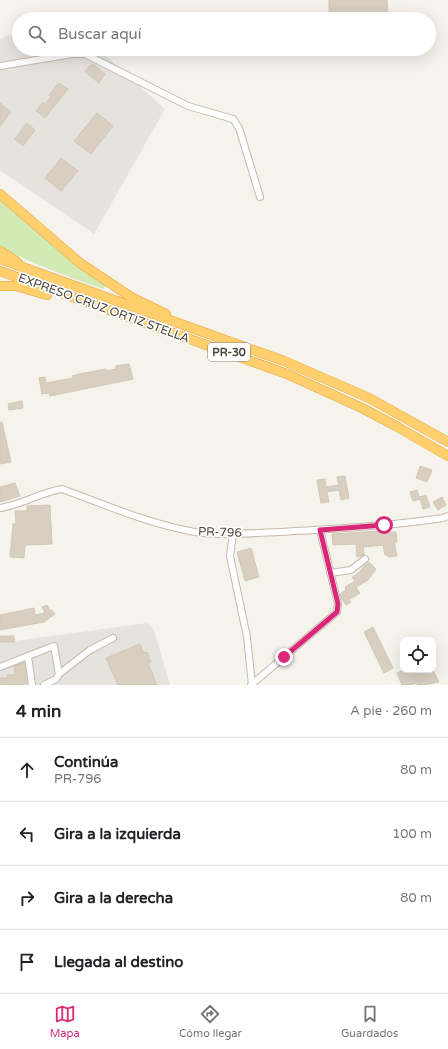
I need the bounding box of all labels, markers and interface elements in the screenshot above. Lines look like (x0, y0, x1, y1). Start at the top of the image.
search box (12, 12, 436, 56)
icon: search (26, 23, 48, 45)
text: Buscar aquí (58, 25, 141, 43)
street label: EXPRESO CRUZ ORTIZ STELLA (16, 270, 192, 346)
road number: PR-30 (208, 343, 250, 361)
route start (375, 516, 393, 534)
street label: PR-796 (198, 524, 242, 540)
map controls (400, 637, 436, 673)
button: locate (400, 637, 436, 673)
route end (275, 648, 293, 666)
text: 4 min (16, 701, 61, 722)
text: A pie · 260 m (350, 703, 432, 719)
text: Continúa (54, 753, 118, 771)
icon: ahead (16, 759, 38, 781)
text: 80 m (400, 762, 432, 778)
text: PR-796 (54, 771, 102, 787)
icon: left (16, 823, 38, 845)
text: Gira a la izquierda (54, 825, 181, 843)
text: 100 m (392, 826, 432, 842)
icon: right (16, 887, 38, 909)
text: Gira a la derecha (54, 889, 173, 907)
text: 80 m (400, 890, 432, 906)
icon: arrive (16, 951, 38, 973)
text: Llegada al destino (54, 953, 183, 971)
tab: Mapa (50, 1003, 80, 1040)
tab: Cómo llegar (179, 1003, 242, 1040)
tab: Guardados (341, 1003, 398, 1040)

